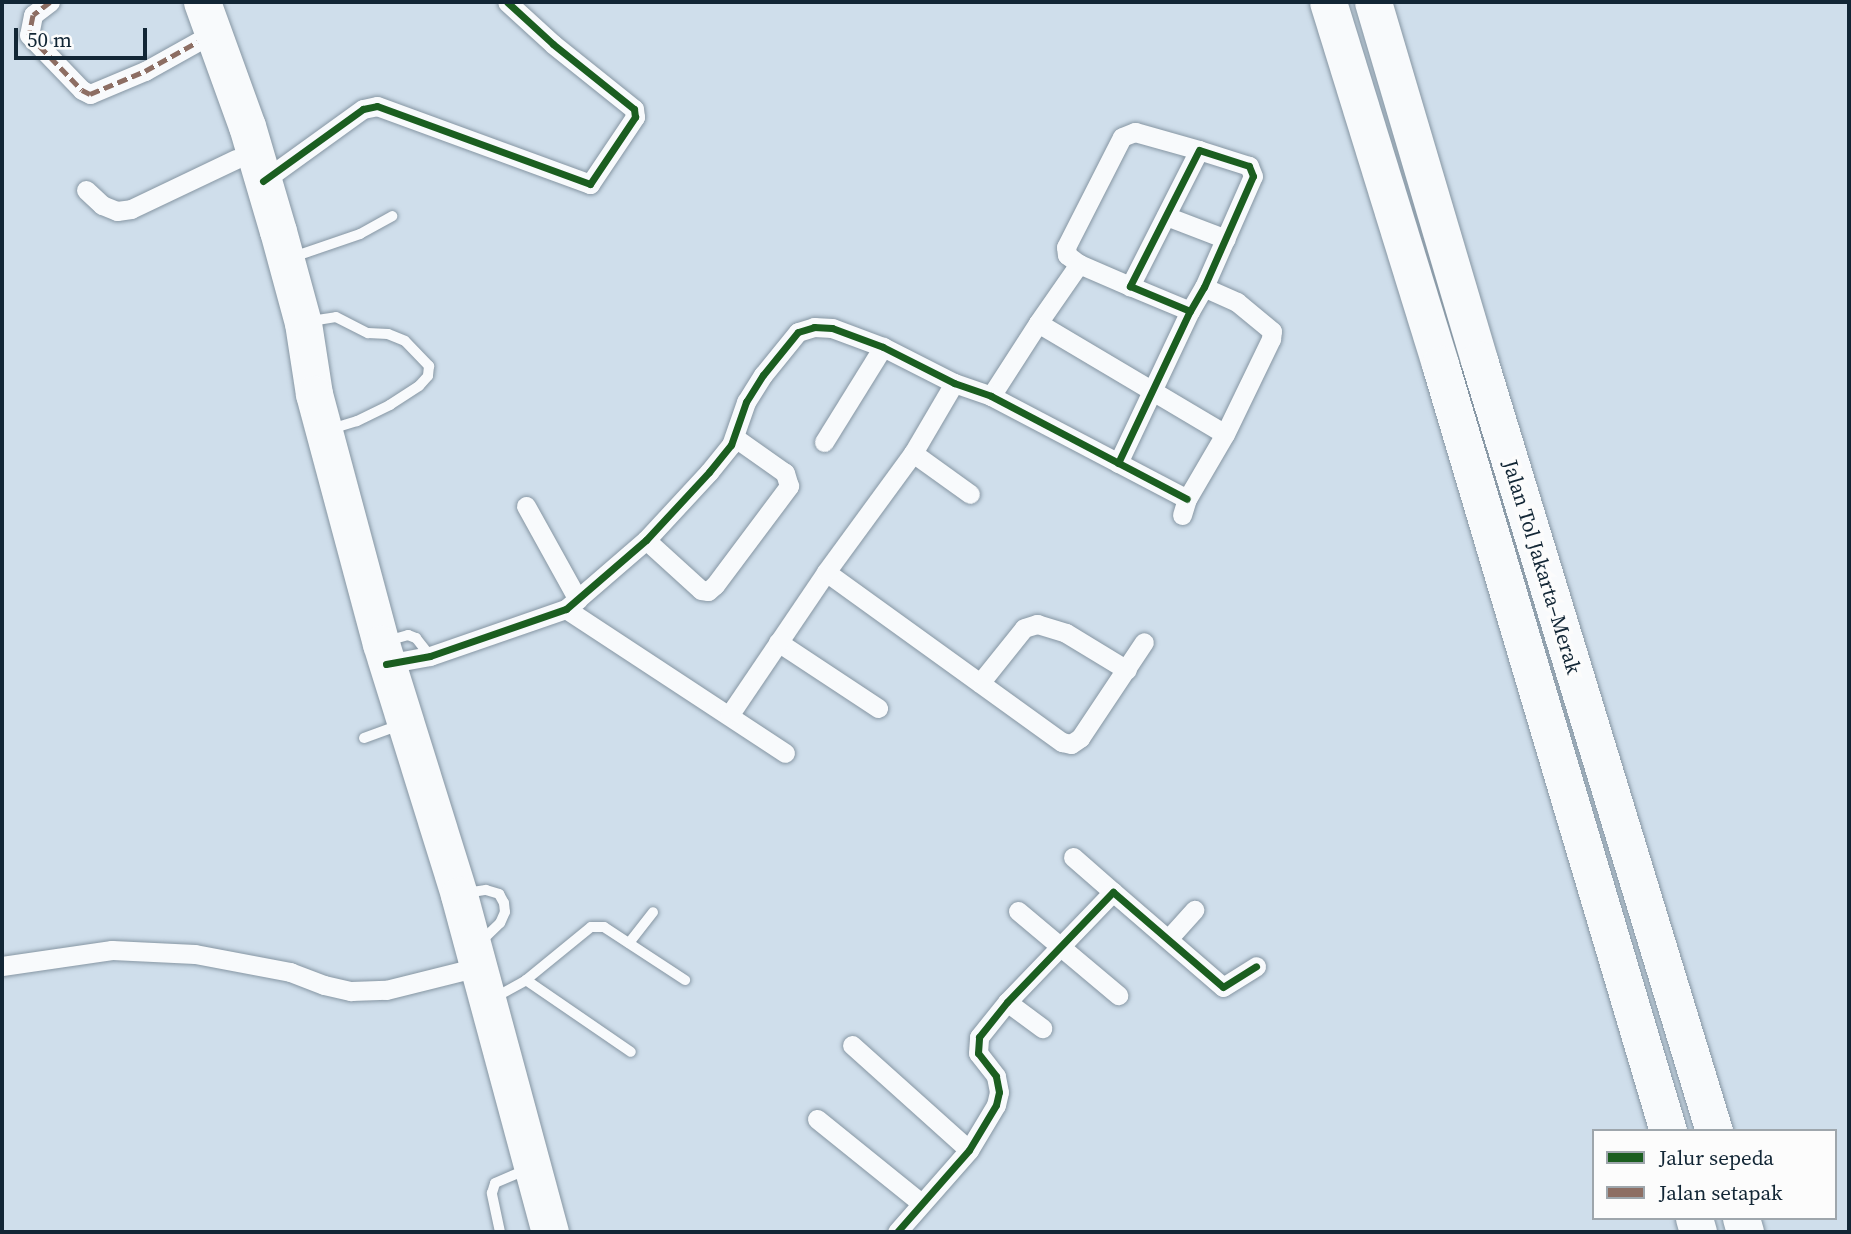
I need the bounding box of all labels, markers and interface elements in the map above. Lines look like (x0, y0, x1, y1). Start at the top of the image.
scale bar (18, 14, 150, 58)
text: 50 m (27, 25, 72, 54)
street label: Jalan Tol Jakarta–Merak (1497, 457, 1587, 677)
legend (1592, 1129, 1837, 1220)
text: Jalur sepeda (1659, 1143, 1774, 1172)
text: Jalan setapak (1659, 1178, 1783, 1207)

